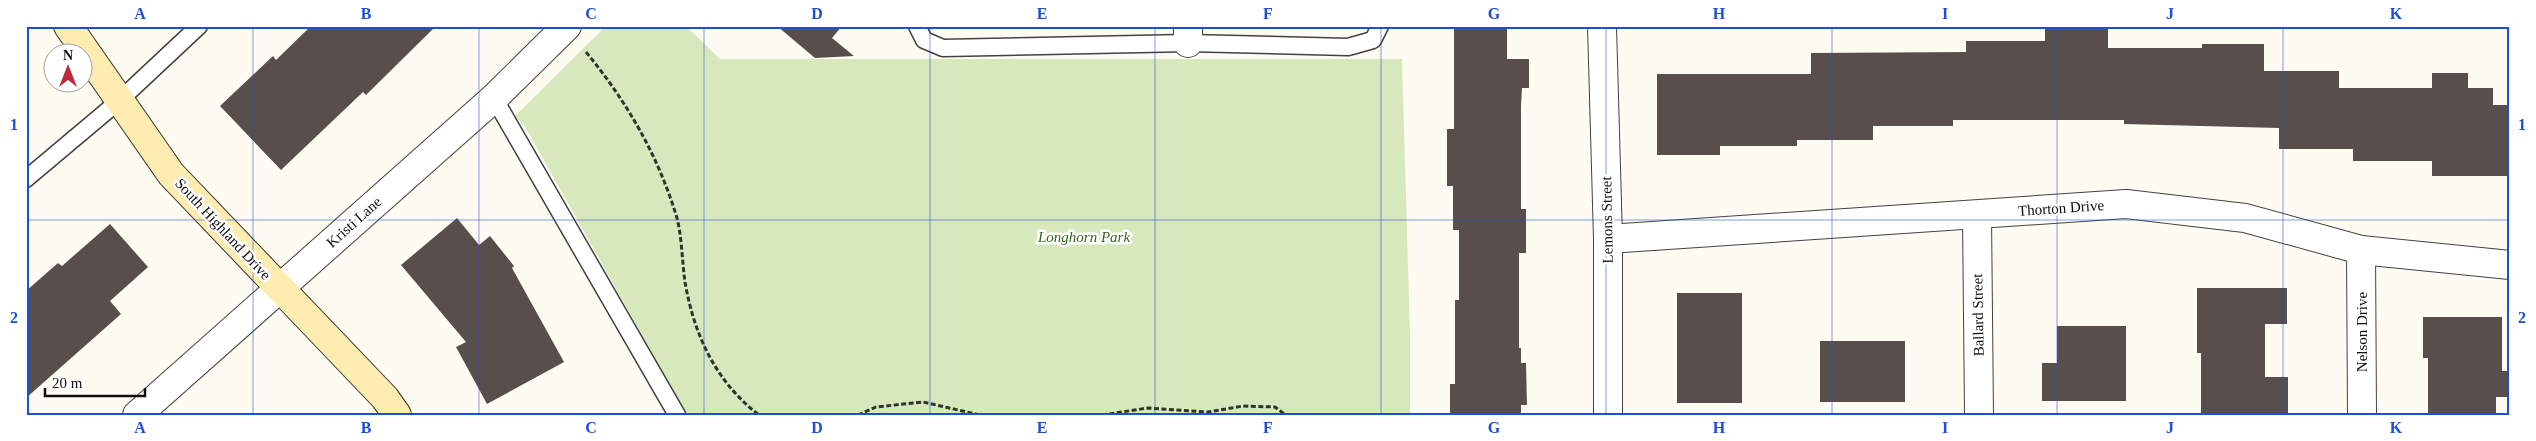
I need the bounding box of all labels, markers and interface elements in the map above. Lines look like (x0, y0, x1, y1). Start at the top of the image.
text: A (134, 5, 146, 22)
text: B (361, 5, 372, 22)
text: C (585, 5, 597, 22)
text: D (811, 5, 823, 22)
text: E (1037, 5, 1047, 22)
text: F (1263, 5, 1273, 22)
text: G (1488, 5, 1501, 22)
text: H (1713, 5, 1726, 22)
text: I (1942, 5, 1948, 22)
text: J (2166, 5, 2174, 22)
text: K (2390, 5, 2403, 22)
north arrow (42, 42, 92, 92)
text: N (63, 48, 73, 63)
text: 1 (10, 116, 18, 133)
text: 1 (2518, 116, 2526, 133)
street label: South Highland Drive (172, 175, 274, 283)
street label: Lemons Street (1598, 176, 1616, 264)
street label: Kristi Lane (323, 193, 385, 251)
street label: Thorton Drive (2017, 197, 2105, 219)
park label: Longhorn Park (1037, 229, 1130, 245)
street label: Ballard Street (1969, 273, 1987, 357)
street label: Nelson Drive (2354, 291, 2370, 372)
text: 2 (10, 309, 18, 326)
text: 2 (2518, 309, 2526, 326)
scale bar (45, 366, 145, 398)
text: 20 m (52, 375, 83, 391)
text: A (134, 419, 146, 436)
text: B (361, 419, 372, 436)
text: C (585, 419, 597, 436)
text: D (811, 419, 823, 436)
text: E (1037, 419, 1047, 436)
text: F (1263, 419, 1273, 436)
text: G (1488, 419, 1501, 436)
text: H (1713, 419, 1726, 436)
text: I (1942, 419, 1948, 436)
text: J (2166, 419, 2174, 436)
text: K (2390, 419, 2403, 436)

